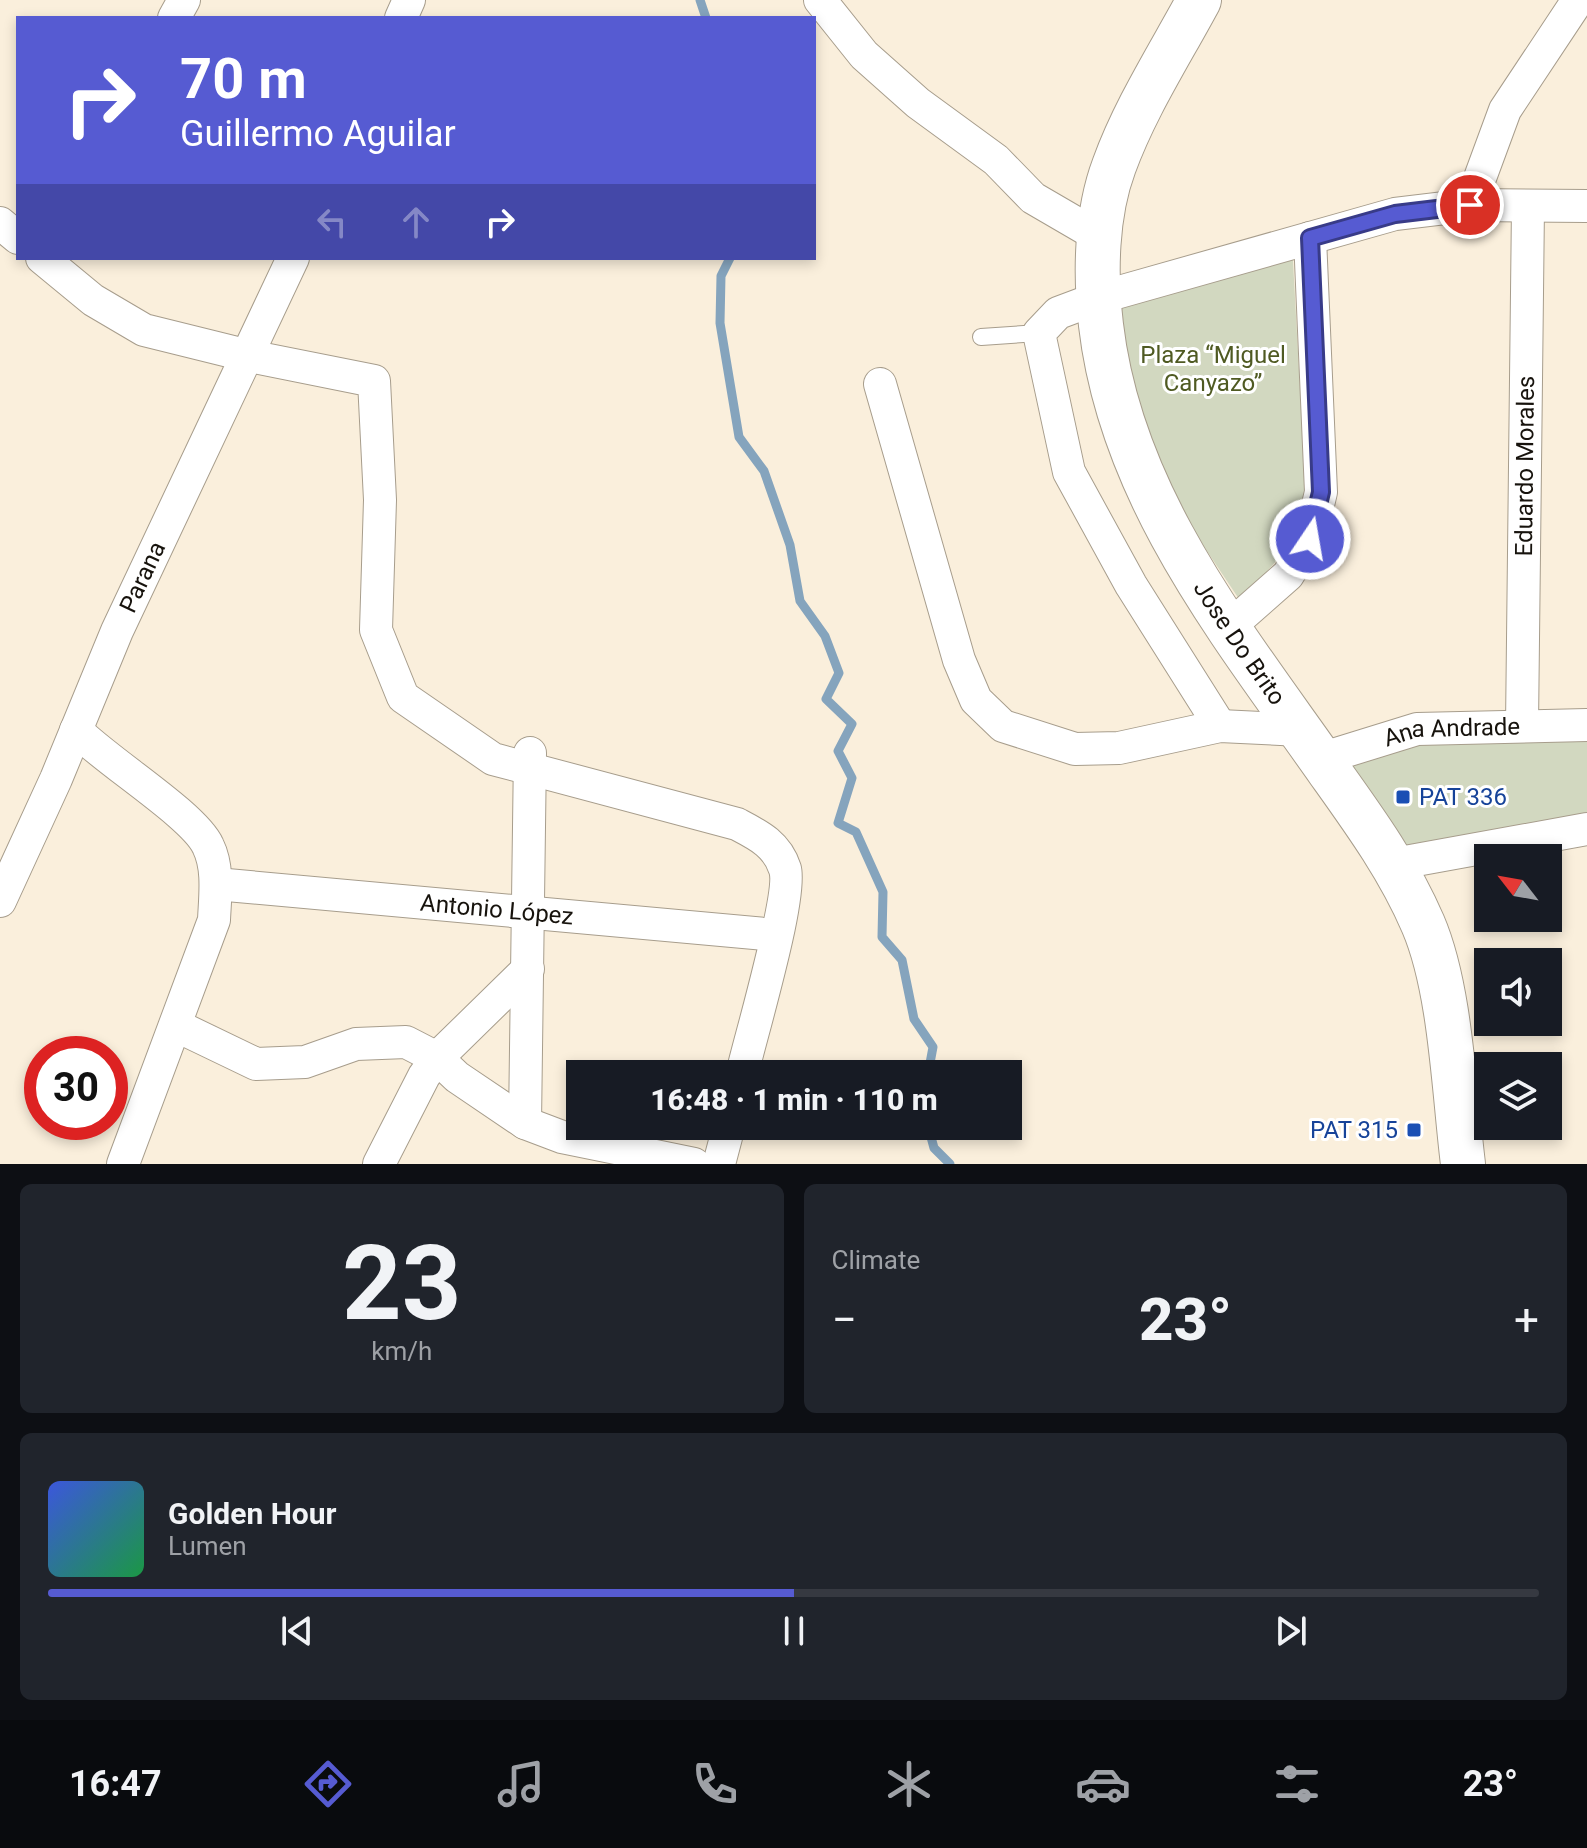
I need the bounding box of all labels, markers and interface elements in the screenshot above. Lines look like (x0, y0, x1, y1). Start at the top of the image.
text: 70 m (180, 46, 307, 112)
icon: right (48, 48, 152, 152)
text: Guillermo Aguilar (180, 113, 456, 155)
pin (1436, 171, 1504, 239)
icon: arrive (1448, 183, 1492, 227)
icon: left (310, 200, 354, 244)
icon: ahead (394, 200, 438, 244)
icon: right (478, 200, 522, 244)
park label: Plaza “Miguel Canyazo” (1140, 341, 1286, 397)
street label: Eduardo Morales (1510, 376, 1540, 557)
position arrow (1268, 497, 1352, 581)
street label: Parana (114, 537, 171, 617)
street label: Jose Do Brito (1188, 576, 1291, 710)
street label: Ana Andrade (1380, 713, 1520, 752)
place label: PAT 336 (1419, 783, 1507, 811)
marker: PAT 336 (1394, 788, 1412, 806)
north arrow (1474, 844, 1562, 932)
map controls (1474, 844, 1562, 1140)
street label: Antonio López (419, 889, 575, 930)
button: sound (1474, 948, 1562, 1036)
speed limit sign: 30 (24, 1036, 128, 1140)
button: layers (1474, 1052, 1562, 1140)
text: 16:48 · 1 min · 110 m (650, 1082, 938, 1117)
place label: PAT 315 (1310, 1116, 1398, 1144)
marker: PAT 315 (1405, 1121, 1423, 1139)
text: 23 (342, 1223, 461, 1344)
text: Climate (832, 1245, 920, 1275)
text: 23° (1139, 1284, 1232, 1355)
text: − (832, 1294, 857, 1346)
text: + (1514, 1294, 1539, 1346)
text: km/h (371, 1336, 432, 1366)
text: Golden Hour (168, 1496, 337, 1531)
text: Lumen (168, 1531, 247, 1561)
icon: previous (275, 1609, 319, 1653)
icon: pause (772, 1609, 816, 1653)
icon: next (1269, 1609, 1313, 1653)
icon: directions (300, 1756, 356, 1812)
icon: music (493, 1756, 549, 1812)
icon: phone (687, 1756, 743, 1812)
icon: climate (881, 1756, 937, 1812)
icon: car (1075, 1756, 1131, 1812)
icon: filters (1269, 1756, 1325, 1812)
text: 16:47 (69, 1763, 162, 1805)
text: 23° (1463, 1763, 1518, 1805)

